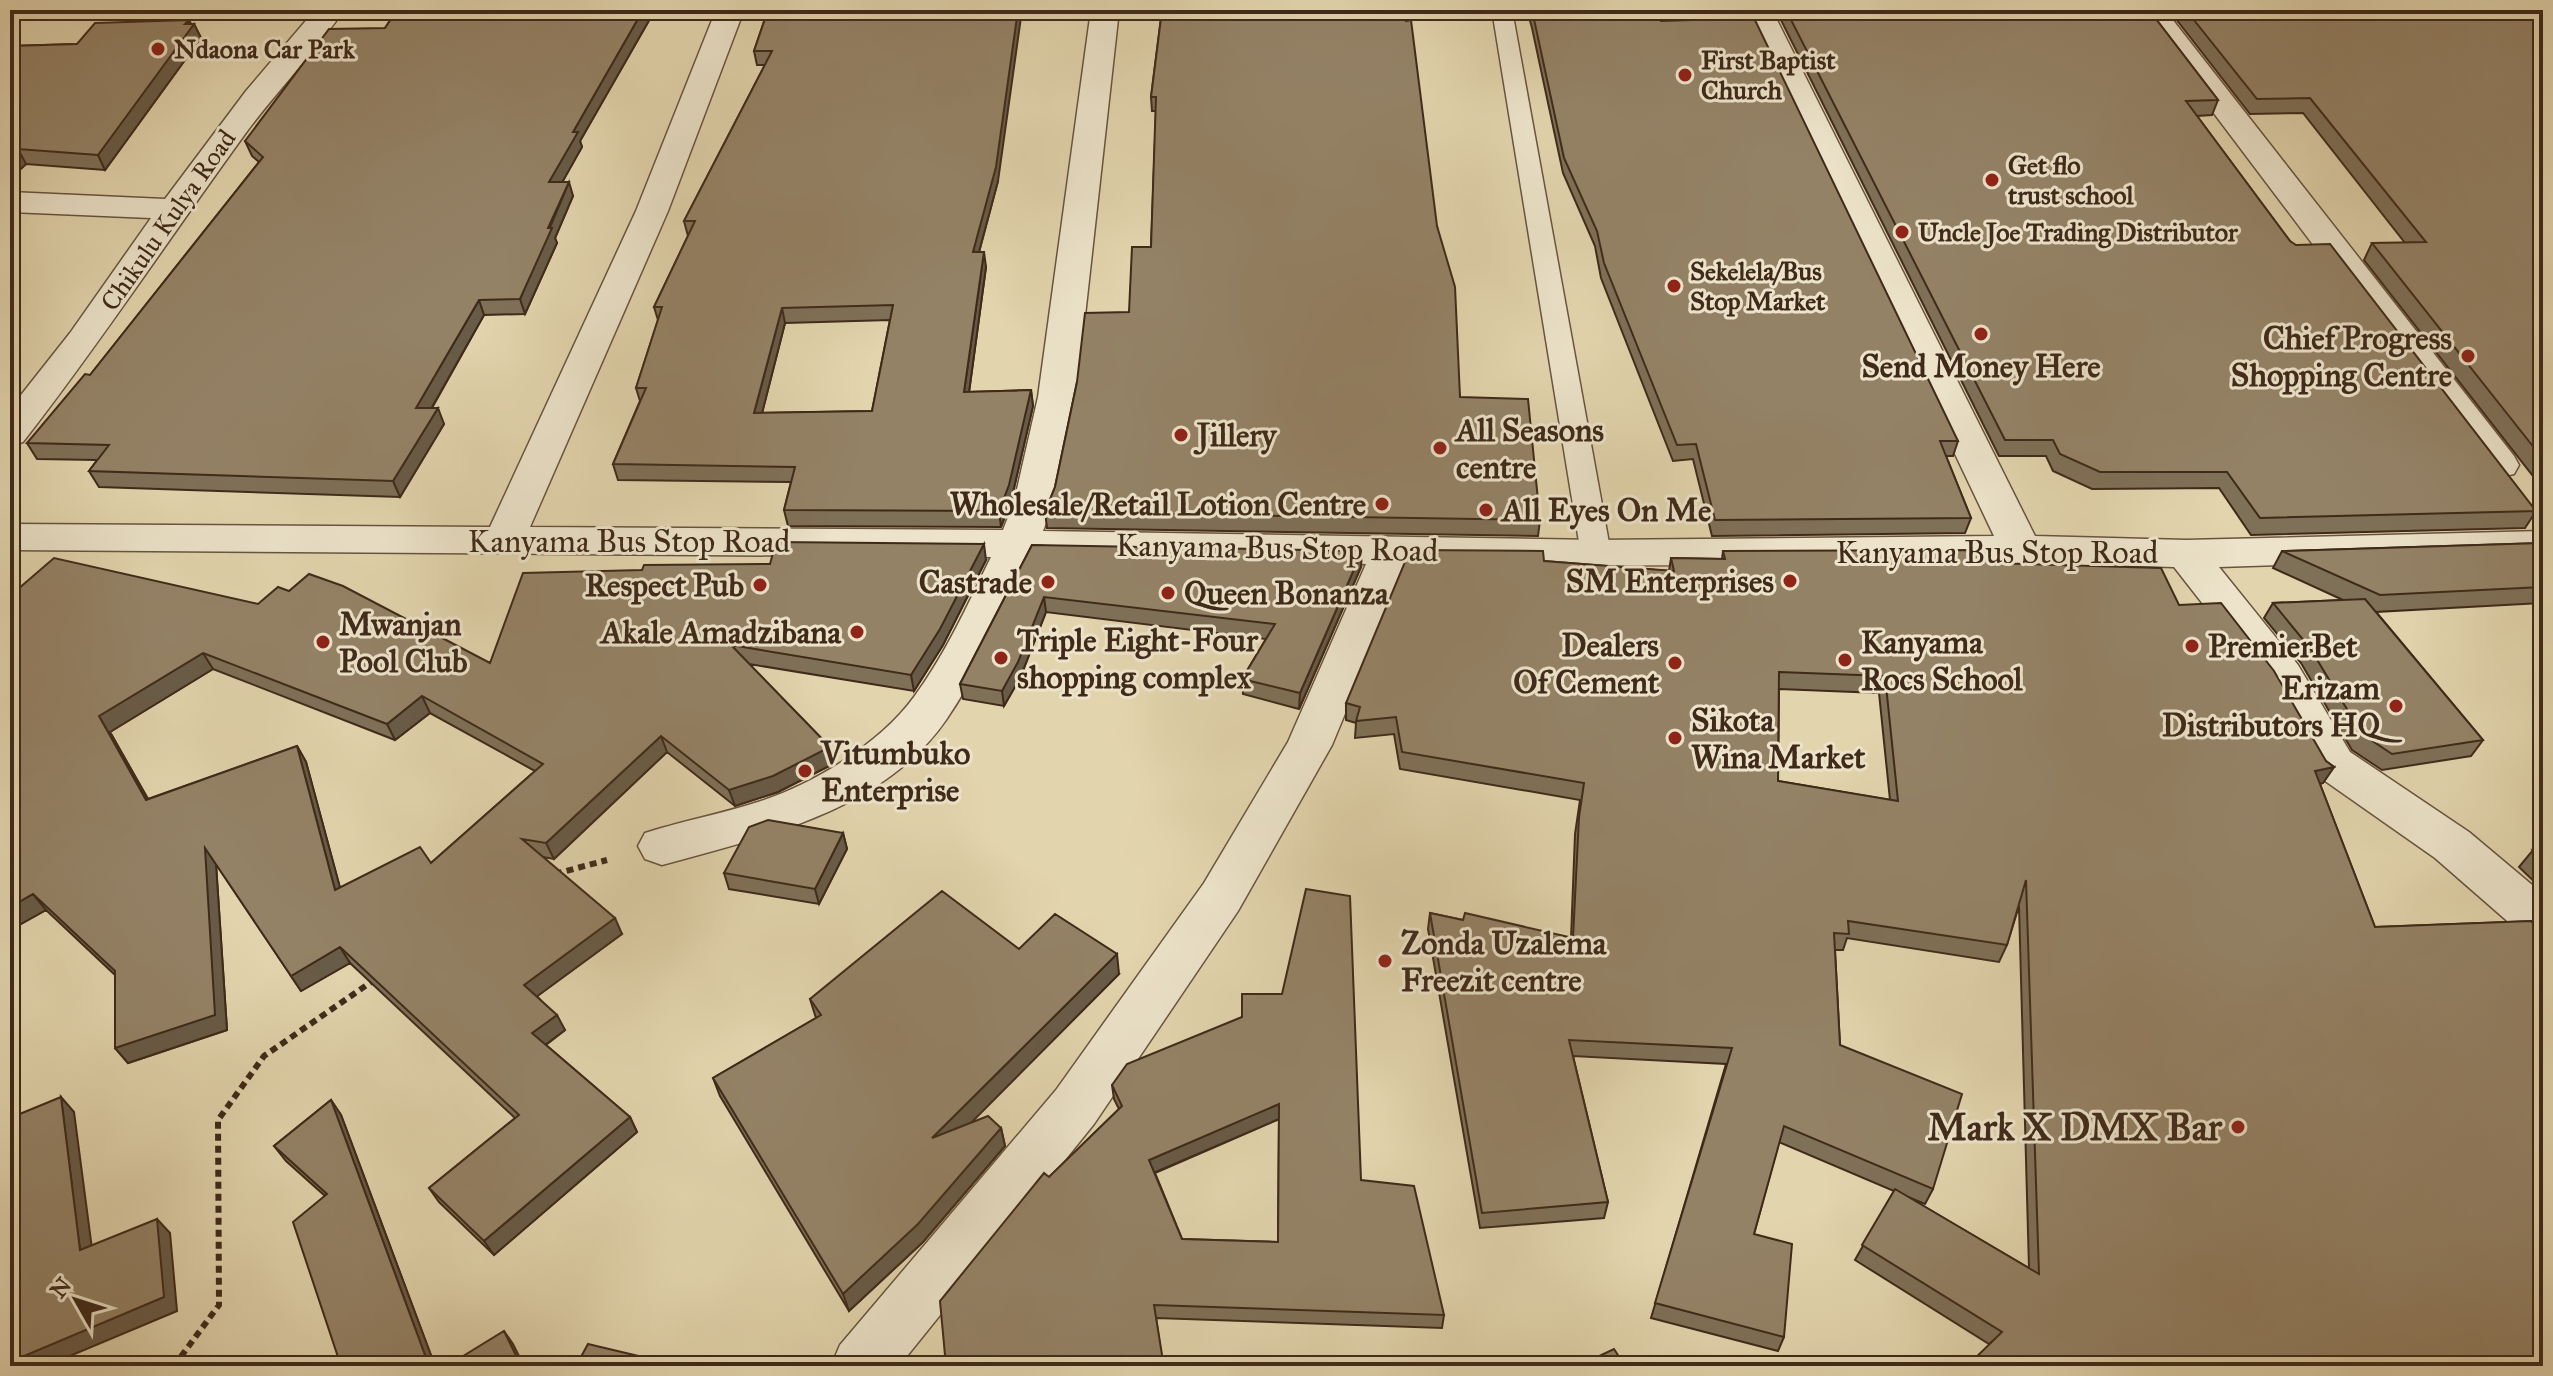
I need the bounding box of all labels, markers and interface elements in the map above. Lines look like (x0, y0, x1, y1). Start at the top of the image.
place label: Ndaona Car Park (174, 33, 356, 65)
marker: Ndaona Car Park (149, 40, 167, 58)
place label: First Baptist Church (1701, 44, 1836, 106)
marker: First Baptist Church (1676, 66, 1694, 84)
street label: Chikulu Kulya Road (93, 123, 243, 317)
place label: Get flo trust school (2007, 149, 2135, 211)
marker: Get flo trust school (1983, 171, 2001, 189)
place label: Uncle Joe Trading Distributor (1918, 216, 2239, 249)
marker: Uncle Joe Trading Distributor (1893, 223, 1911, 241)
place label: Sekelela/Bus Stop Market (1690, 255, 1826, 317)
marker: Sekelela/Bus Stop Market (1665, 277, 1683, 295)
place label: Chief Progress Shopping Centre (2231, 319, 2452, 395)
marker: Send Money Here (1972, 325, 1990, 343)
place label: Send Money Here (1861, 347, 2101, 386)
marker: Chief Progress Shopping Centre (2459, 347, 2477, 365)
place label: All Seasons centre (1454, 411, 1604, 487)
place label: Jillery (1193, 416, 1277, 455)
marker: Jillery (1172, 426, 1190, 444)
marker: All Seasons centre (1431, 439, 1449, 457)
place label: Wholesale/Retail Lotion Centre (950, 485, 1366, 524)
place label: All Eyes On Me (1500, 491, 1711, 530)
marker: Wholesale/Retail Lotion Centre (1373, 495, 1391, 513)
marker: All Eyes On Me (1477, 501, 1495, 519)
street label: Kanyama Bus Stop Road (468, 522, 790, 561)
street label: Kanyama Bus Stop Road (1115, 526, 1439, 570)
street label: Kanyama Bus Stop Road (1836, 533, 2158, 572)
place label: SM Enterprises (1566, 562, 1774, 601)
place label: Castrade (919, 563, 1032, 602)
place label: Respect Pub (585, 566, 744, 605)
marker: SM Enterprises (1781, 572, 1799, 590)
marker: Castrade (1039, 573, 1057, 591)
place label: Queen Bonanza (1184, 574, 1390, 613)
marker: Respect Pub (751, 576, 769, 594)
marker: Queen Bonanza (1159, 584, 1177, 602)
place label: Mwanjan Pool Club (339, 605, 468, 681)
place label: Akale Amadzibana (599, 613, 842, 652)
place label: Triple Eight-Four shopping complex (1017, 621, 1259, 697)
marker: Akale Amadzibana (848, 623, 866, 641)
place label: Kanyama Rocs School (1861, 623, 2024, 699)
place label: Dealers Of Cement (1513, 626, 1660, 702)
place label: PremierBet (2208, 627, 2358, 666)
marker: Mwanjan Pool Club (314, 633, 332, 651)
marker: PremierBet (2183, 637, 2201, 655)
marker: Triple Eight-Four shopping complex (992, 649, 1010, 667)
marker: Kanyama Rocs School (1836, 651, 1854, 669)
marker: Dealers Of Cement (1666, 654, 1684, 672)
place label: Erizam Distributors HQ (2162, 669, 2402, 745)
marker: Erizam Distributors HQ (2387, 697, 2405, 715)
place label: Sikota Wina Market (1691, 701, 1866, 777)
marker: Sikota Wina Market (1666, 729, 1684, 747)
place label: Vitumbuko Enterprise (820, 734, 970, 810)
marker: Vitumbuko Enterprise (796, 762, 814, 780)
place label: Zonda Uzalema Freezit centre (1401, 924, 1608, 1000)
marker: Zonda Uzalema Freezit centre (1376, 952, 1394, 970)
place label: Mark X DMX Bar (1928, 1104, 2223, 1150)
marker: Mark X DMX Bar (2229, 1118, 2247, 1136)
north arrow (36, 1260, 116, 1340)
text: N (44, 1272, 77, 1303)

